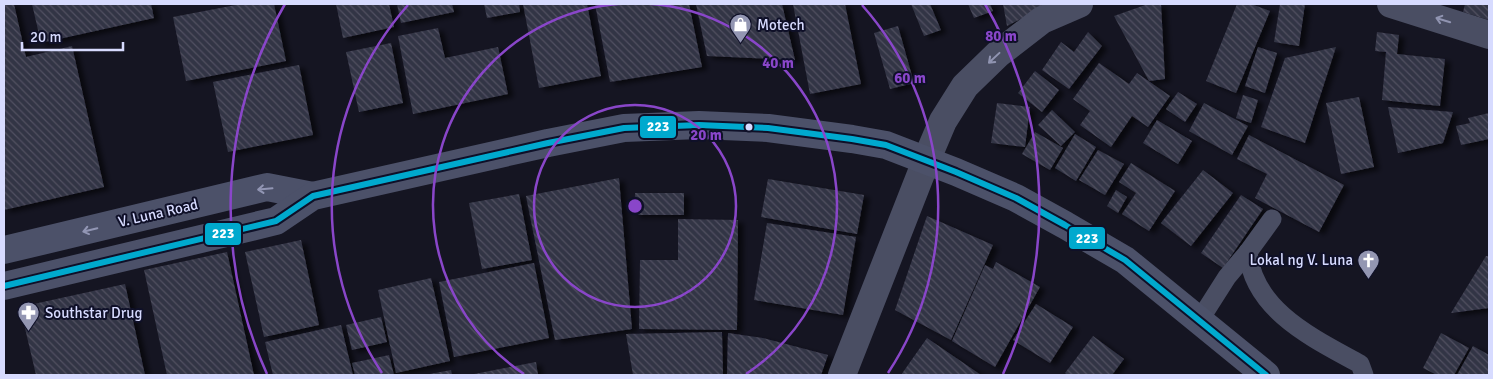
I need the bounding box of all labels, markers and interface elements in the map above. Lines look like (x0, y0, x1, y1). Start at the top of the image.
shop icon: Motech (729, 13, 753, 44)
one-way arrow (1435, 14, 1451, 24)
place label: Motech (757, 16, 805, 34)
scale bar (22, 20, 124, 52)
text: 80 m (985, 27, 1017, 45)
text: 20 m (30, 28, 61, 46)
one-way arrow (988, 52, 1000, 64)
text: 40 m (762, 54, 794, 72)
text: 60 m (894, 69, 926, 87)
line badge: 223 (639, 115, 677, 139)
text: 223 (647, 118, 669, 135)
unlabelled marker (744, 122, 754, 132)
text: 20 m (690, 126, 722, 144)
one-way arrow (257, 184, 273, 194)
street label: V. Luna Road (116, 195, 200, 231)
centre of rings (626, 197, 644, 215)
line badge: 223 (204, 222, 242, 246)
text: 223 (212, 225, 234, 242)
one-way arrow (82, 226, 98, 235)
line badge: 223 (1068, 226, 1106, 250)
text: 223 (1076, 230, 1098, 247)
church icon: Lokal ng V. Luna (1357, 248, 1381, 279)
place label: Lokal ng V. Luna (1250, 251, 1353, 269)
pharmacy icon: Southstar Drug (17, 301, 41, 332)
place label: Southstar Drug (45, 304, 142, 322)

